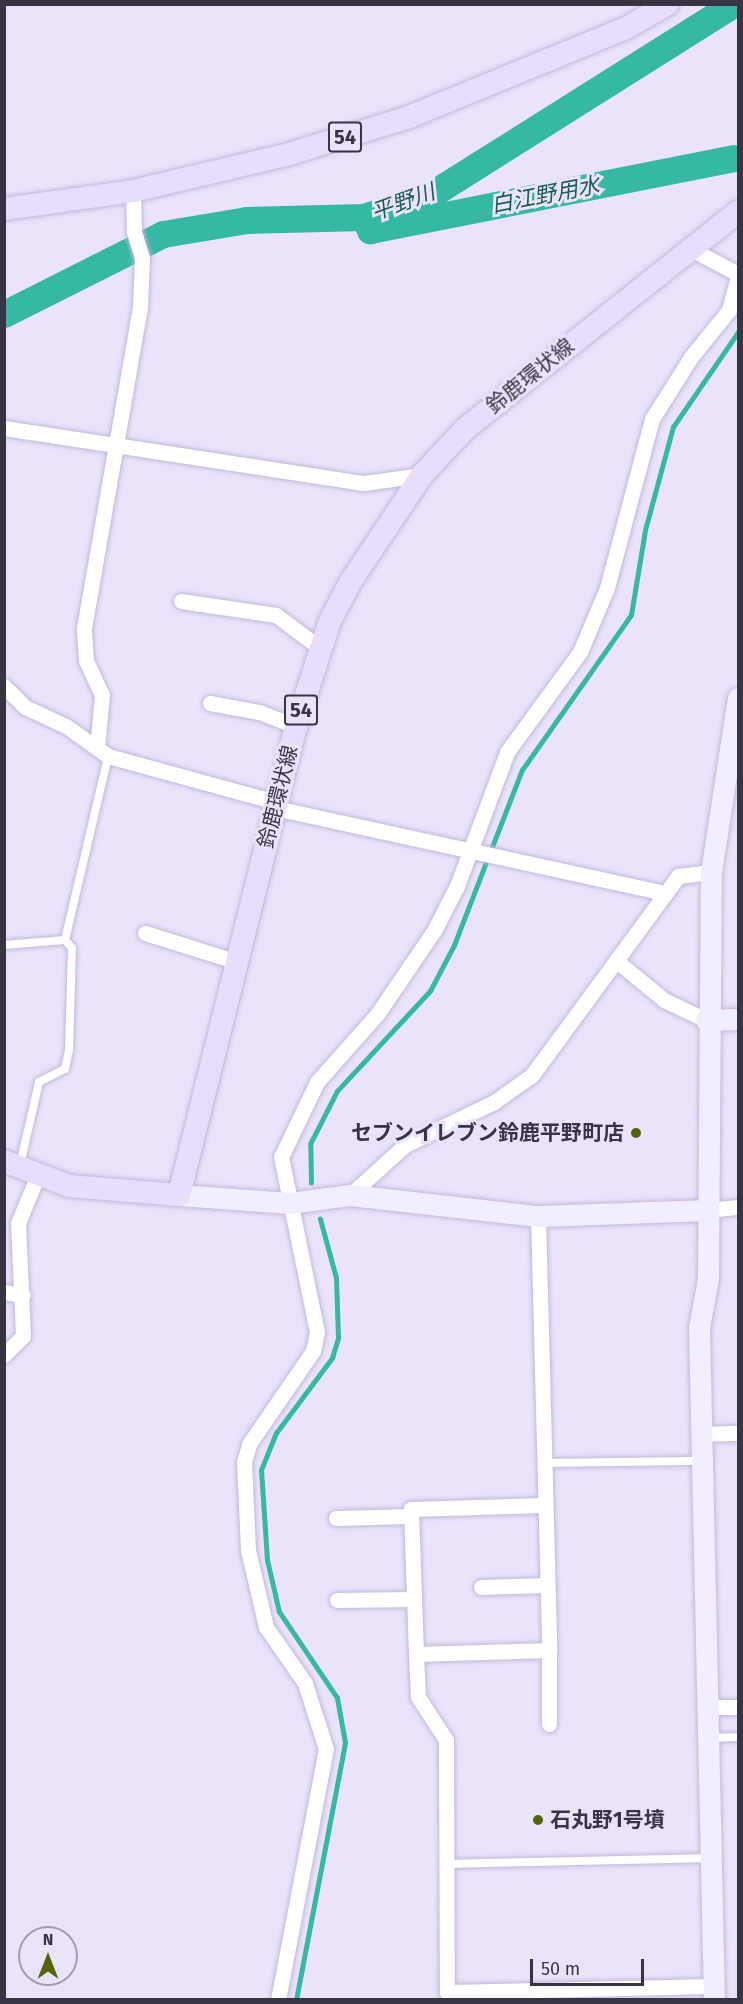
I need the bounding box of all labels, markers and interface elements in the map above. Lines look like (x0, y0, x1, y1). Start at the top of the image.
road number: 54 (327, 120, 363, 154)
water label: 白江野用水 (488, 172, 602, 218)
water label: 平野川 (367, 178, 439, 226)
street label: 鈴鹿環状線 (481, 333, 579, 419)
road number: 54 (283, 693, 319, 727)
street label: 鈴鹿環状線 (253, 743, 303, 851)
place label: セブンイレブン鈴鹿平野町店 (351, 1120, 624, 1146)
marker: セブンイレブン鈴鹿平野町店 (629, 1126, 643, 1140)
place label: 石丸野1号墳 (550, 1807, 665, 1833)
marker: 石丸野1号墳 (531, 1813, 545, 1827)
north arrow (18, 1926, 78, 1986)
text: N (43, 1930, 53, 1949)
scale bar (533, 1947, 647, 1985)
text: 50 m (541, 1958, 580, 1980)

